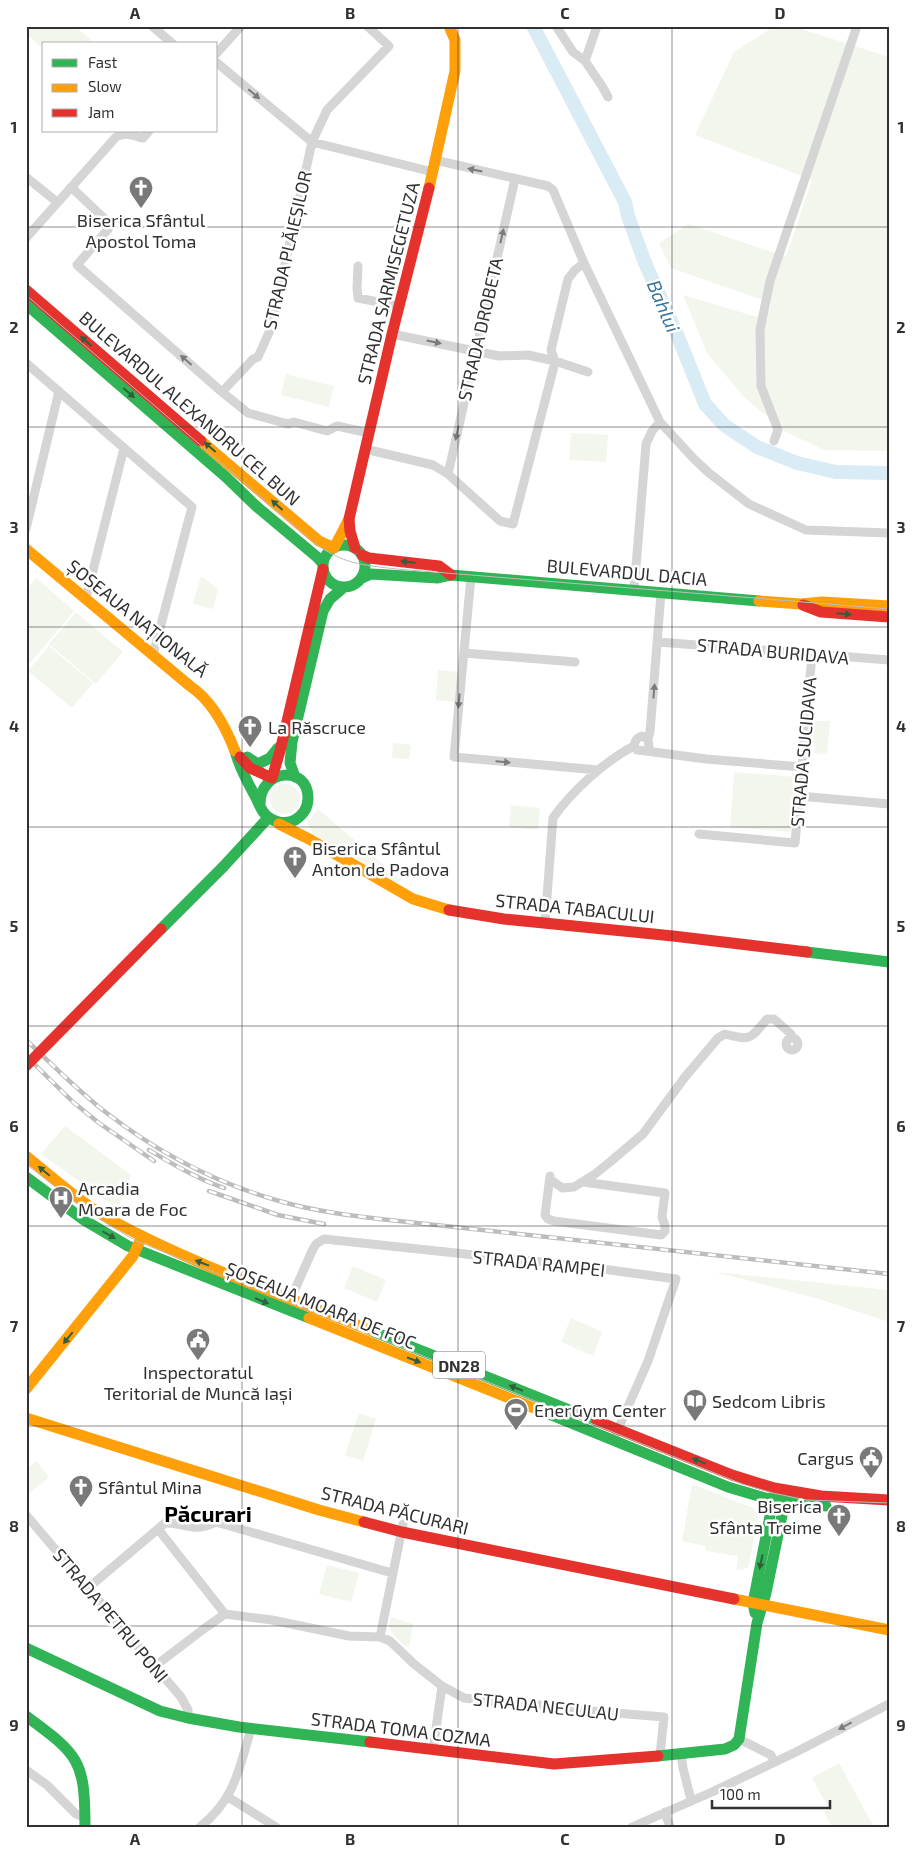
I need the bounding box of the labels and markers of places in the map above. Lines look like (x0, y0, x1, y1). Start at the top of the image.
church icon: Biserica Sfântul Apostol Toma (128, 175, 154, 209)
place label: Biserica Sfântul Apostol Toma (77, 209, 206, 252)
church icon: La Răscruce (237, 714, 263, 748)
place label: La Răscruce (268, 716, 366, 738)
place label: Biserica Sfântul Anton de Padova (312, 837, 449, 880)
church icon: Biserica Sfântul Anton de Padova (282, 845, 308, 879)
place label: Arcadia Moara de Foc (78, 1177, 188, 1220)
hospital icon: Arcadia Moara de Foc (48, 1185, 74, 1219)
public building icon: Inspectoratul Teritorial de Muncă Iași (185, 1327, 211, 1361)
place label: Inspectoratul Teritorial de Muncă Iași (104, 1361, 292, 1405)
library icon: Sedcom Libris (682, 1388, 708, 1422)
place label: Sedcom Libris (712, 1390, 826, 1412)
sports icon: EnerGym Center (503, 1397, 529, 1431)
place label: EnerGym Center (534, 1399, 666, 1421)
public building icon: Cargus (858, 1445, 884, 1479)
place label: Cargus (797, 1447, 854, 1469)
church icon: Sfântul Mina (68, 1474, 94, 1508)
place label: Sfântul Mina (98, 1476, 202, 1498)
place label: Biserica Sfânta Treime (709, 1495, 822, 1538)
church icon: Biserica Sfânta Treime (826, 1503, 852, 1537)

